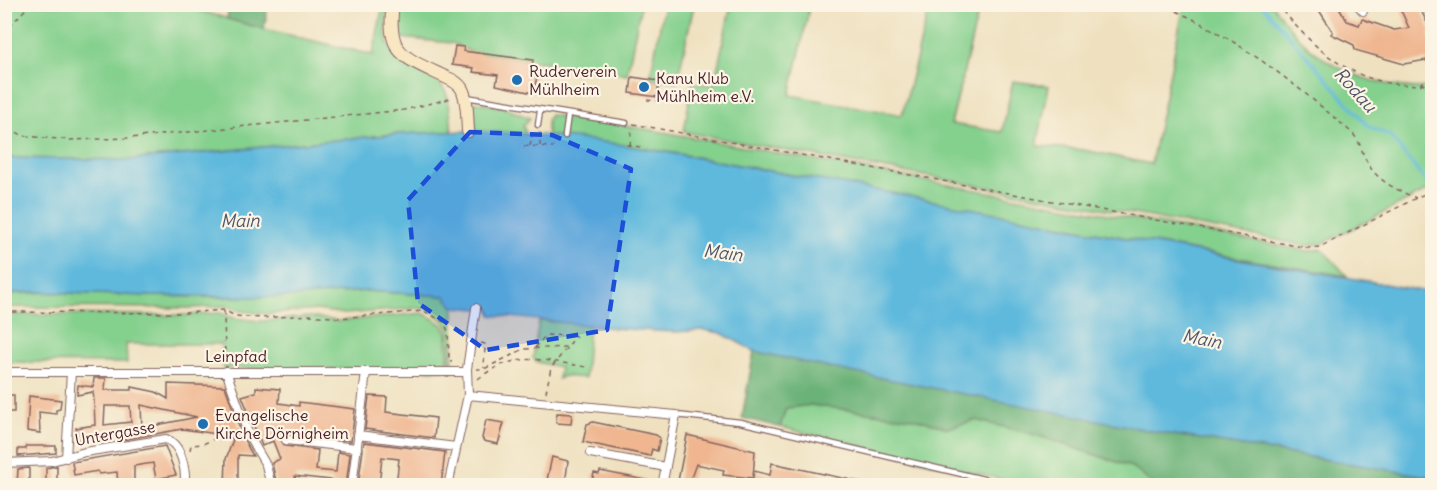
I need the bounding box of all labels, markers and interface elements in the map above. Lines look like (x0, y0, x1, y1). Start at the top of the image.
place label: Ruderverein Mühlheim (529, 61, 617, 99)
water label: Rodau (1329, 62, 1383, 118)
place label: Kanu Klub Mühlheim e.V. (656, 68, 754, 106)
marker: Ruderverein Mühlheim (510, 73, 524, 87)
marker: Kanu Klub Mühlheim e.V. (637, 80, 651, 94)
water label: Main (220, 209, 260, 232)
water label: Main (702, 239, 744, 266)
water label: Main (1181, 323, 1224, 354)
street label: Leinpfad (205, 346, 267, 366)
place label: Evangelische Kirche Dörnigheim (215, 405, 349, 443)
street label: Untergasse (73, 416, 157, 450)
marker: Evangelische Kirche Dörnigheim (196, 417, 210, 431)

